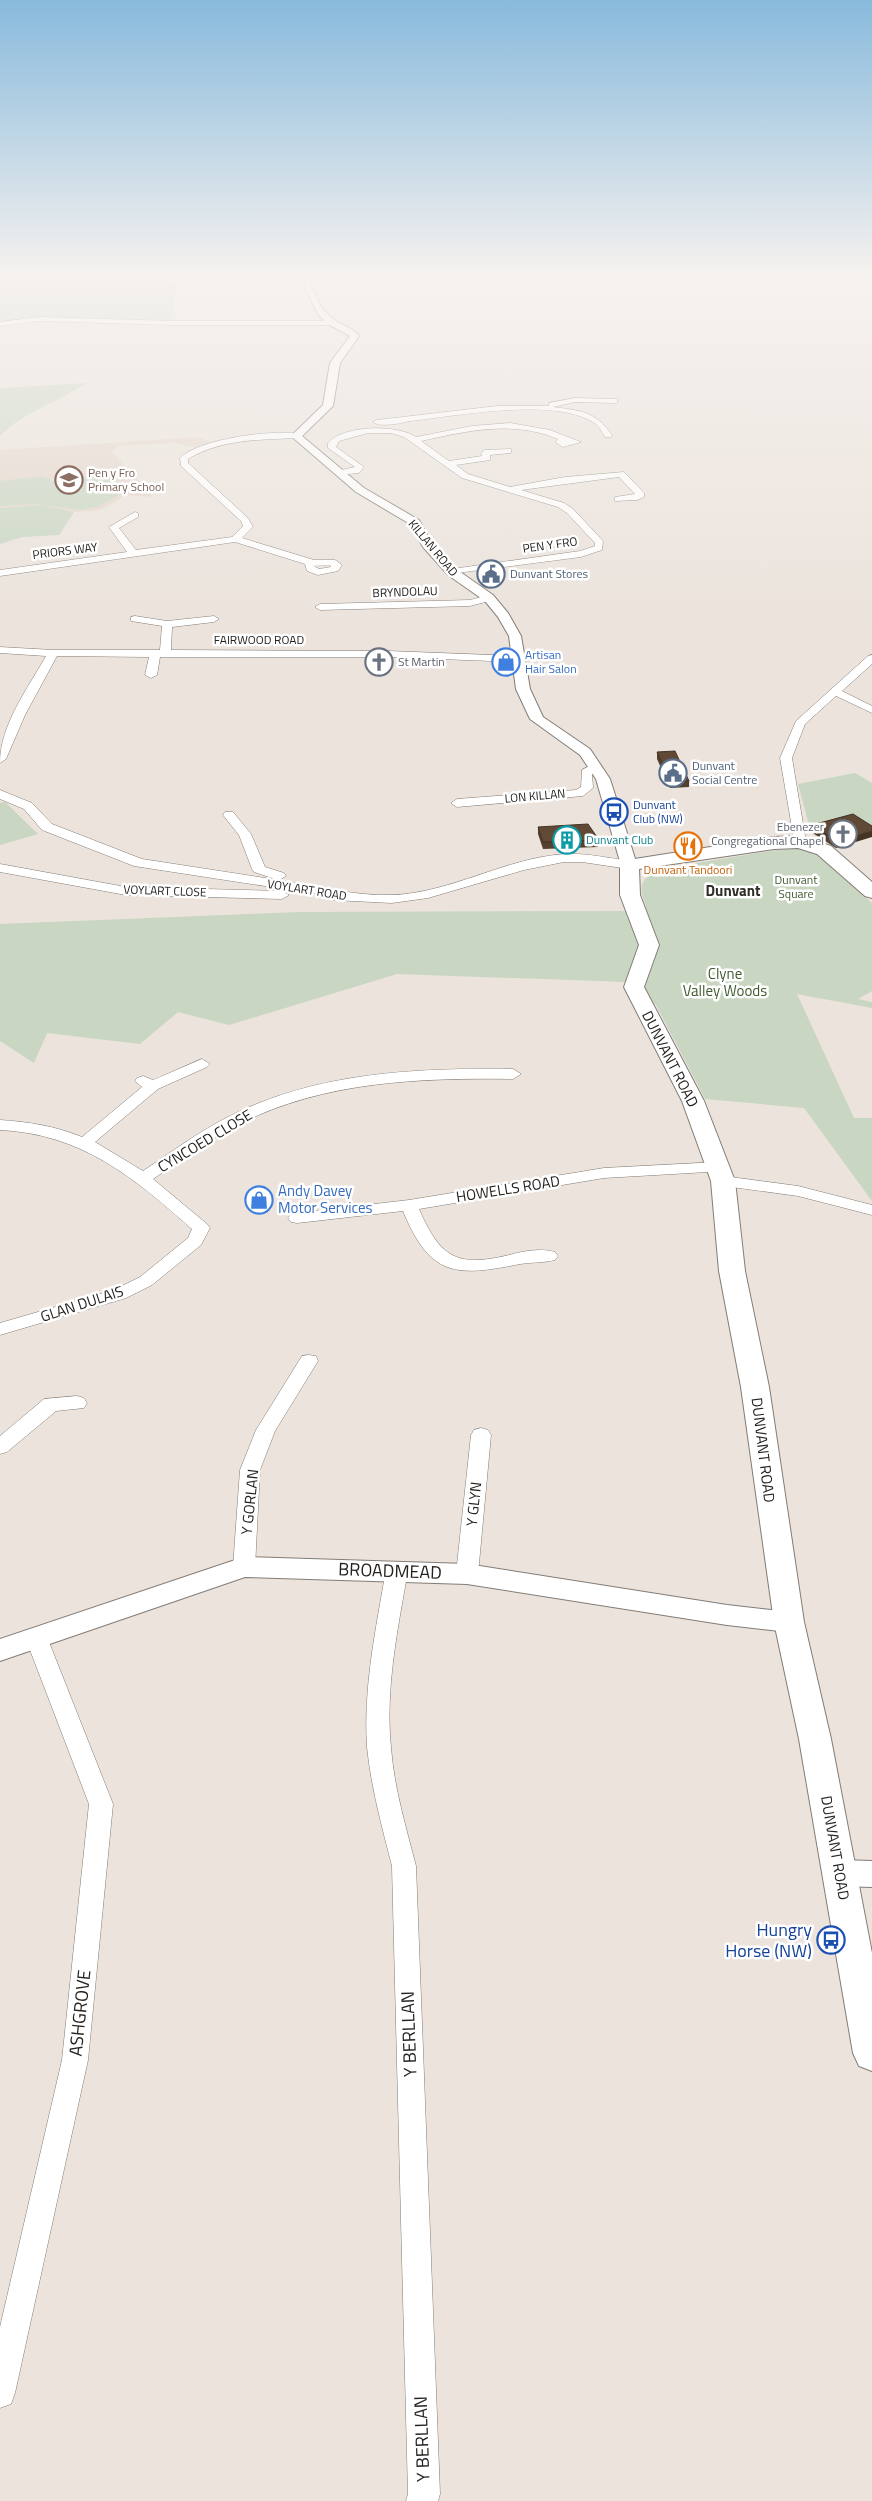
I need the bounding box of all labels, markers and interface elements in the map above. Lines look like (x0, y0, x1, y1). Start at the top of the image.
place label: Pen y Fro Primary School (88, 463, 164, 496)
school or university icon: Pen y Fro Primary School (54, 465, 84, 495)
street label: KILLAN ROAD (404, 515, 463, 581)
street label: PEN Y FRO (521, 531, 579, 558)
street label: PRIORS WAY (31, 537, 99, 564)
public building icon: Dunvant Stores (476, 559, 506, 589)
place label: Dunvant Stores (510, 564, 588, 583)
street label: BRYNDOLAU (372, 581, 438, 602)
street label: FAIRWOOD ROAD (214, 630, 304, 649)
place label: Artisan Hair Salon (525, 645, 577, 678)
church icon: St Martin (364, 647, 394, 677)
shop icon: Artisan Hair Salon (491, 647, 521, 677)
place label: St Martin (398, 652, 445, 671)
place label: Dunvant Social Centre (692, 756, 757, 789)
public building icon: Dunvant Social Centre (658, 758, 688, 788)
street label: LON KILLAN (504, 783, 566, 808)
place label: Dunvant Club (NW) (633, 795, 683, 828)
bus stop icon: Dunvant Club (NW) (599, 797, 629, 827)
place label: Ebenezer Congregational Chapel (711, 817, 824, 850)
church icon: Ebenezer Congregational Chapel (828, 819, 858, 849)
building icon: Dunvant Club (552, 825, 582, 855)
place label: Dunvant Club (586, 830, 653, 849)
restaurant icon: Dunvant Tandoori (673, 831, 703, 861)
place label: Dunvant Tandoori (644, 860, 732, 879)
park label: Dunvant Square (775, 870, 818, 903)
street label: VOYLART ROAD (266, 874, 348, 905)
district label: Dunvant (706, 879, 761, 902)
street label: VOYLART CLOSE (123, 880, 207, 901)
park label: Clyne Valley Woods (683, 962, 767, 1002)
street label: DUNVANT ROAD (636, 1006, 705, 1111)
street label: CYNCOED CLOSE (153, 1103, 256, 1178)
street label: HOWELLS ROAD (454, 1169, 562, 1208)
place label: Andy Davey Motor Services (278, 1179, 372, 1219)
shop icon: Andy Davey Motor Services (244, 1185, 274, 1215)
street label: GLAN DULAIS (37, 1279, 126, 1328)
street label: DUNVANT ROAD (746, 1396, 781, 1504)
street label: Y GORLAN (235, 1468, 264, 1536)
street label: Y GLYN (460, 1481, 487, 1527)
street label: BROADMEAD (338, 1555, 442, 1586)
street label: DUNVANT ROAD (815, 1794, 856, 1902)
place label: Hungry Horse (NW) (725, 1916, 812, 1964)
bus stop icon: Hungry Horse (NW) (816, 1925, 846, 1955)
street label: ASHGROVE (62, 1968, 97, 2058)
street label: Y BERLLAN (394, 1991, 423, 2077)
street label: Y BERLLAN (407, 2396, 436, 2482)

